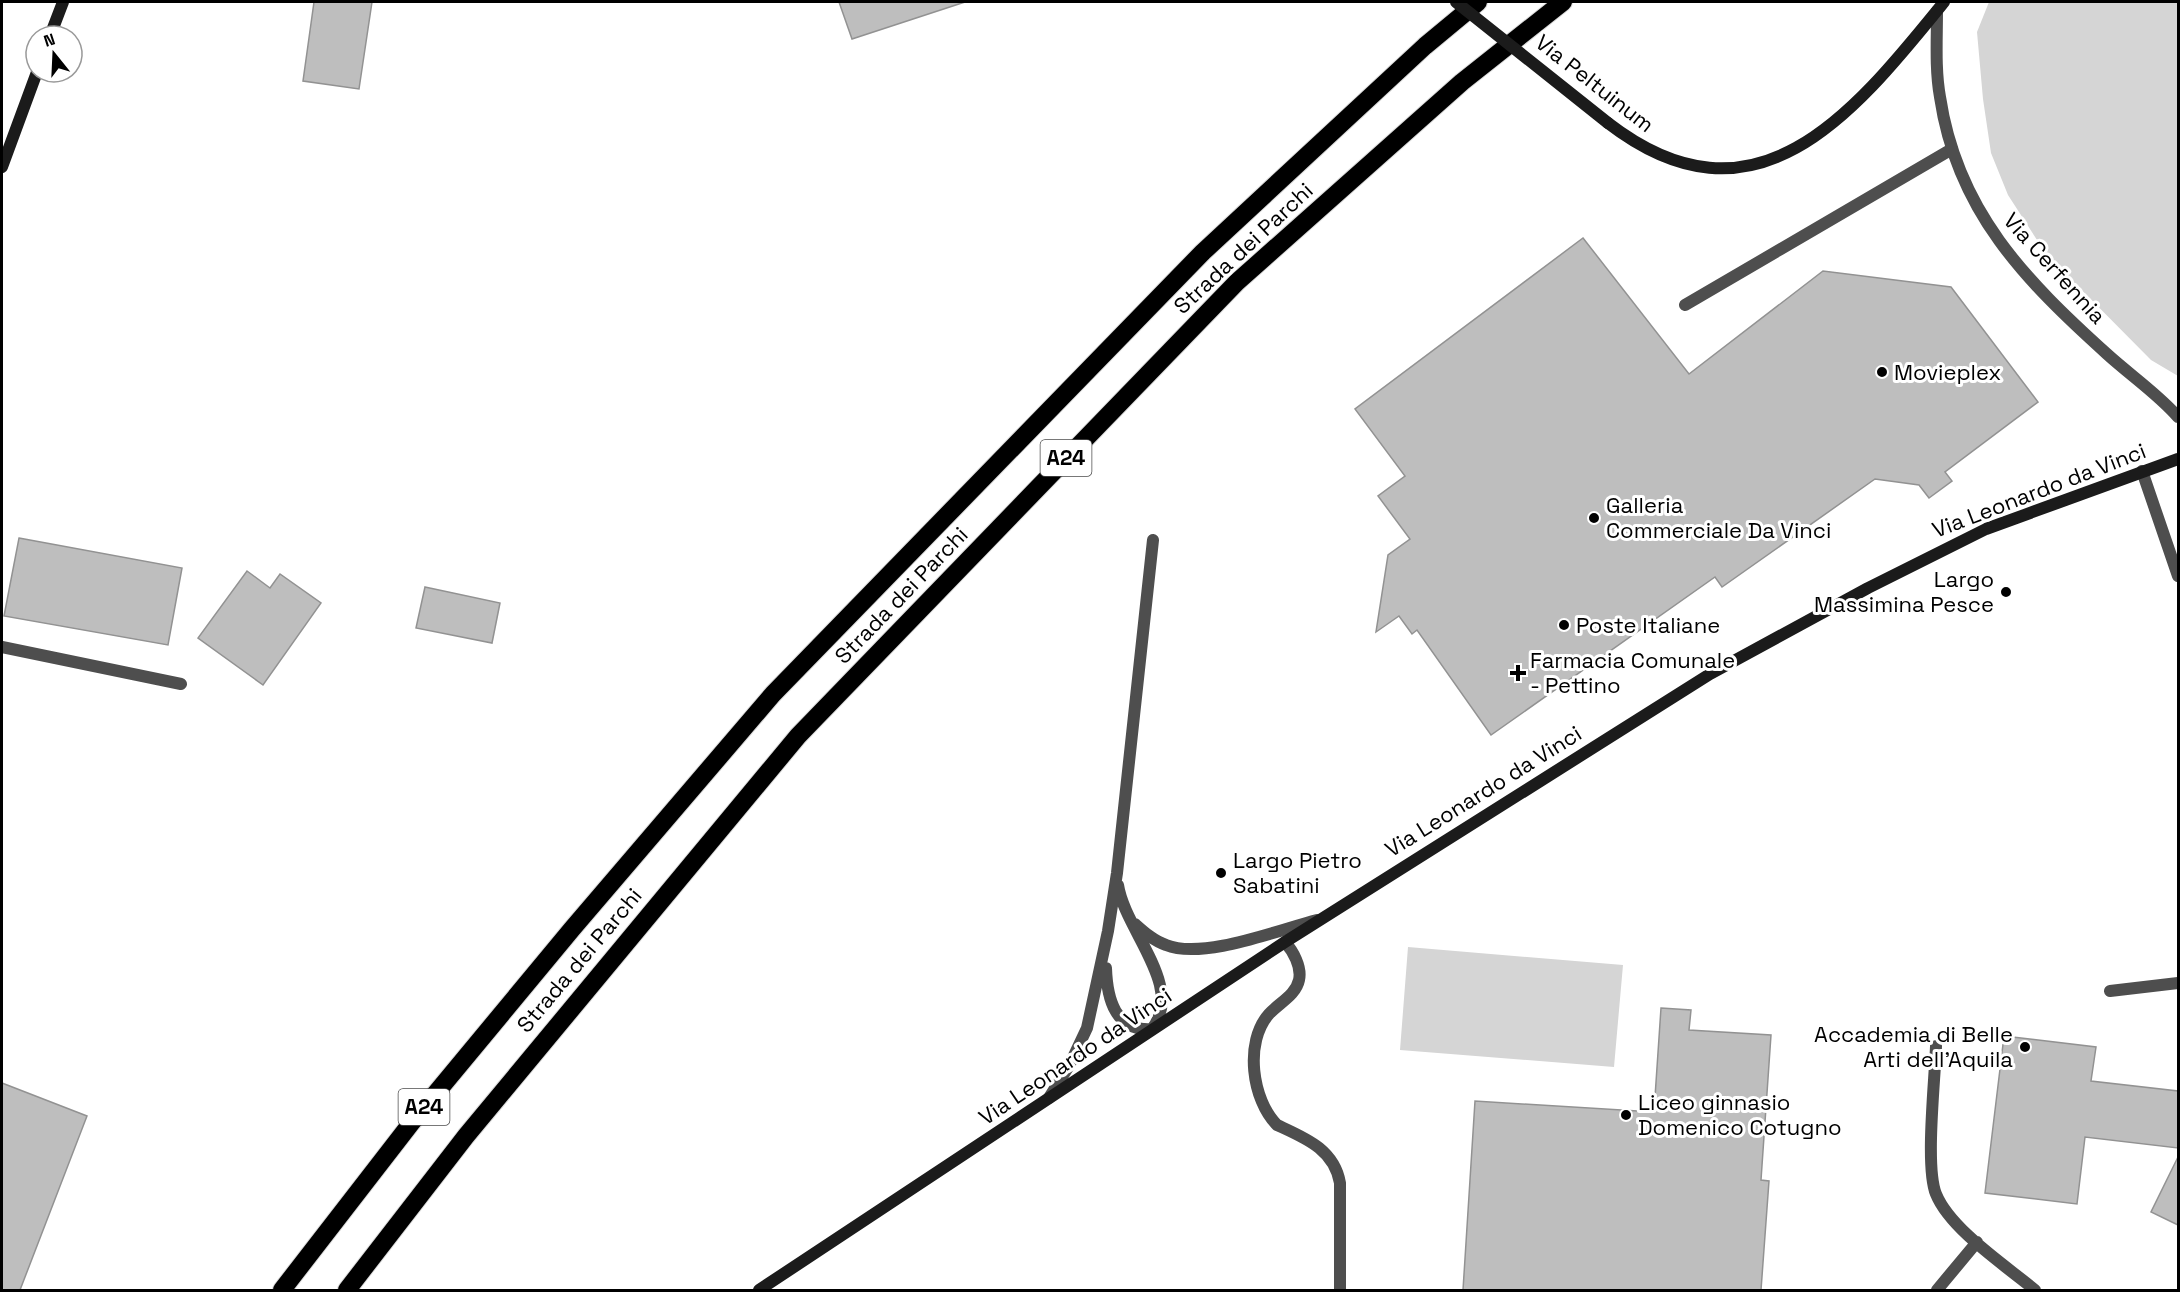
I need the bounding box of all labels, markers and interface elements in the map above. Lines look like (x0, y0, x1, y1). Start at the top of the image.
north arrow (24, 24, 84, 84)
street label: Via Peltuinum (1530, 28, 1660, 138)
text: N (41, 29, 58, 52)
street label: Strada dei Parchi (1168, 176, 1318, 320)
street label: Via Cerfennia (1998, 207, 2112, 330)
place label: Movieplex (1894, 358, 2001, 386)
marker: Movieplex (1875, 365, 1889, 379)
street label: Via Leonardo da Vinci (1928, 436, 2150, 544)
road number: A24 (1040, 440, 1092, 476)
place label: Galleria Commerciale Da Vinci (1606, 491, 1831, 544)
marker: Galleria Commerciale Da Vinci (1587, 511, 1601, 525)
street label: Strada dei Parchi (828, 520, 974, 670)
place label: Largo Massimina Pesce (1814, 565, 1994, 618)
marker: Largo Massimina Pesce (1999, 585, 2013, 599)
place label: Poste Italiane (1576, 611, 1720, 639)
marker: Poste Italiane (1557, 618, 1571, 632)
place label: Farmacia Comunale - Pettino (1530, 646, 1735, 699)
marker: Farmacia Comunale - Pettino (1511, 666, 1525, 680)
street label: Via Leonardo da Vinci (1380, 719, 1586, 863)
place label: Largo Pietro Sabatini (1233, 846, 1362, 899)
marker: Largo Pietro Sabatini (1214, 866, 1228, 880)
street label: Strada dei Parchi (510, 882, 648, 1038)
street label: Via Leonardo da Vinci (973, 981, 1177, 1131)
place label: Accademia di Belle Arti dell'Aquila (1814, 1020, 2013, 1073)
marker: Accademia di Belle Arti dell'Aquila (2018, 1040, 2032, 1054)
place label: Liceo ginnasio Domenico Cotugno (1638, 1088, 1842, 1141)
road number: A24 (398, 1089, 450, 1125)
marker: Liceo ginnasio Domenico Cotugno (1619, 1108, 1633, 1122)

